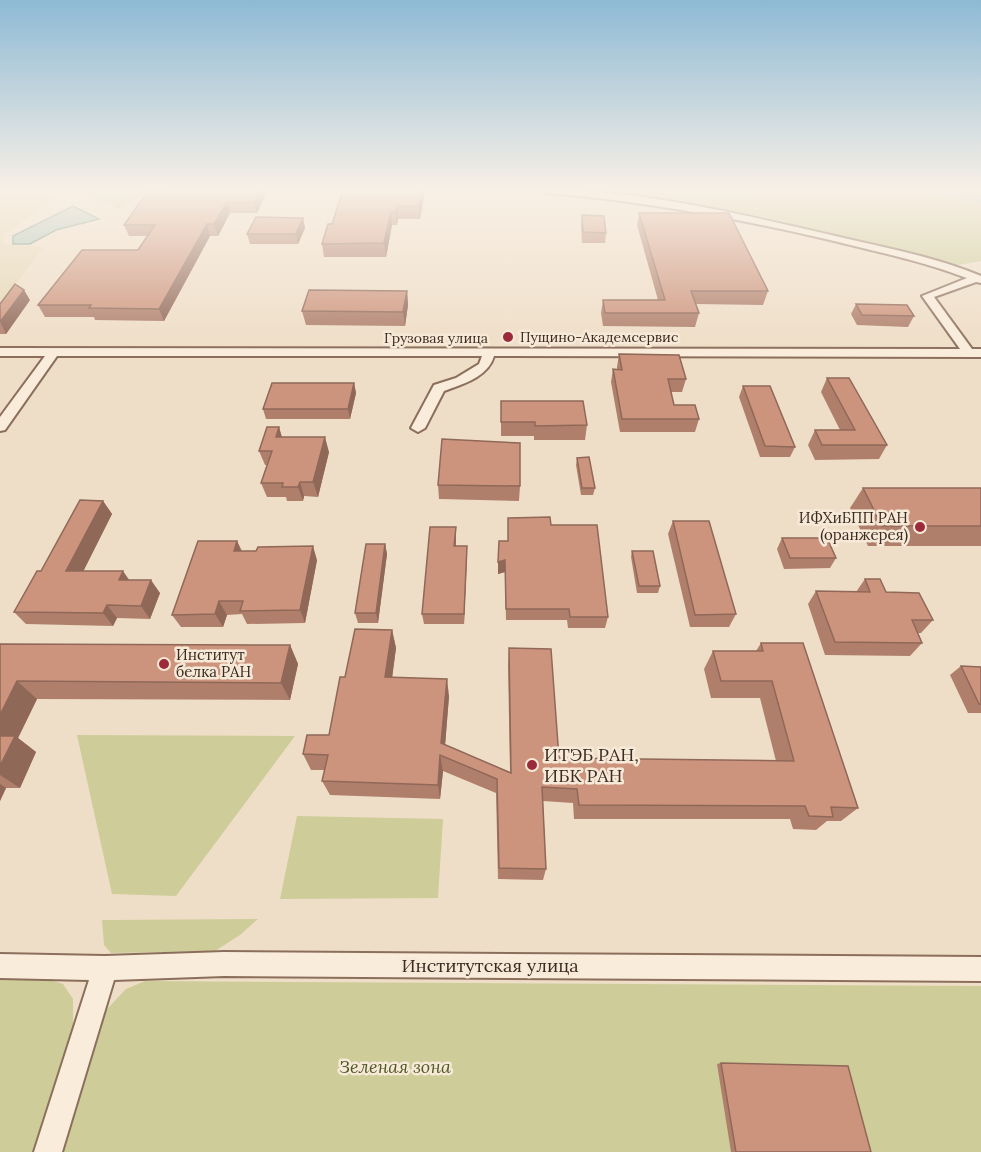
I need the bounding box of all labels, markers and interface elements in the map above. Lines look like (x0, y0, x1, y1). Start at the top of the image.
place label: Пущино-Академсервис (520, 328, 678, 346)
street label: Грузовая улица (384, 329, 488, 347)
marker: Пущино-Академсервис (501, 330, 515, 344)
place label: ИФХиБПП РАН (оранжерея) (799, 508, 908, 545)
marker: ИФХиБПП РАН (оранжерея) (913, 520, 927, 534)
place label: Институт белка РАН (176, 645, 251, 681)
marker: Институт белка РАН (157, 657, 171, 671)
place label: ИТЭБ РАН, ИБК РАН (544, 743, 639, 787)
marker: ИТЭБ РАН, ИБК РАН (525, 758, 539, 772)
street label: Институтская улица (401, 954, 579, 977)
park label: Зеленая зона (339, 1055, 451, 1078)

